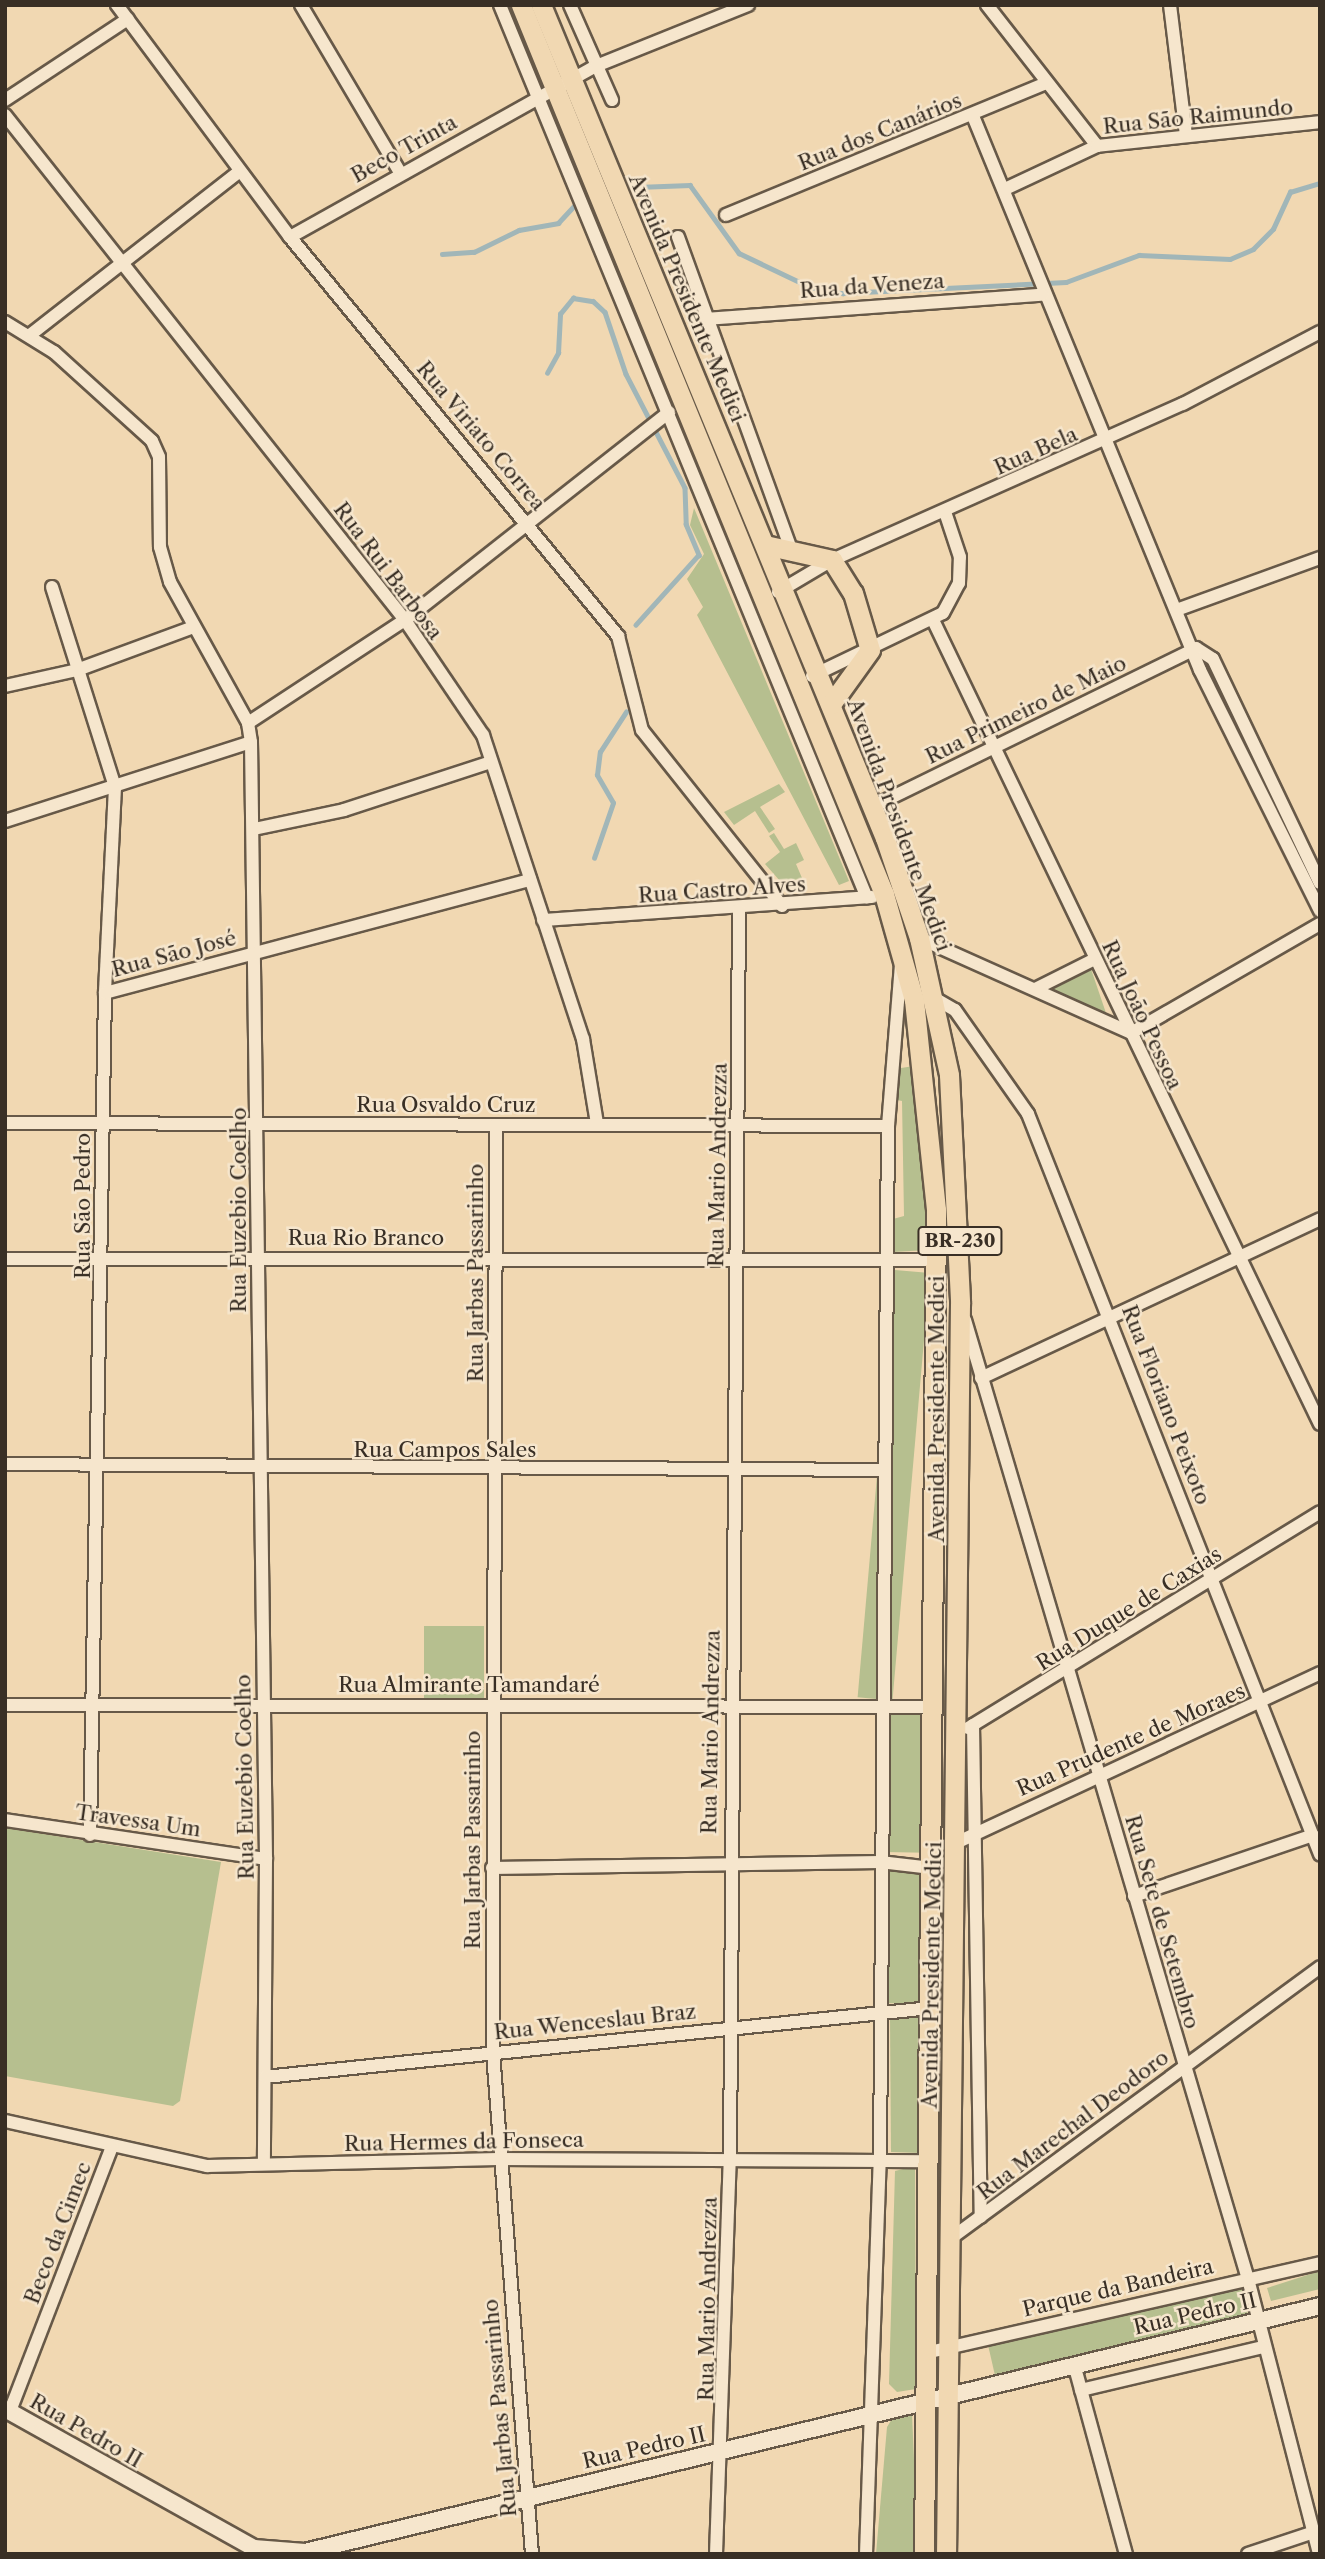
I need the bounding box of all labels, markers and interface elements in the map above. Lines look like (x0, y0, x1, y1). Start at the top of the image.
street label: Rua dos Canários (795, 88, 965, 176)
street label: Rua São Raimundo (1102, 94, 1294, 140)
street label: Beco Trinta (347, 110, 461, 188)
street label: Avenida Presidente Medici (623, 170, 751, 426)
street label: Rua da Veneza (798, 268, 946, 304)
street label: Rua Viriato Correa (411, 356, 551, 516)
street label: Rua Bela (990, 421, 1082, 481)
street label: Rua Rui Barbosa (328, 497, 448, 645)
street label: Rua Primeiro de Maio (921, 650, 1131, 770)
street label: Avenida Presidente Medici (841, 695, 957, 955)
street label: Rua Castro Alves (637, 872, 807, 908)
street label: Rua São José (109, 925, 239, 983)
street label: Rua João Pessoa (1096, 936, 1188, 1094)
street label: Rua Mario Andrezza (704, 1062, 732, 1268)
street label: Rua Osvaldo Cruz (356, 1092, 536, 1118)
street label: Rua Euzebio Coelho (226, 1107, 252, 1313)
street label: Rua São Pedro (70, 1133, 96, 1279)
street label: Rua Jarbas Passarinho (463, 1164, 489, 1382)
street label: Rua Rio Branco (288, 1225, 444, 1251)
road number: BR-230 (916, 1226, 1004, 1256)
street label: Avenida Presidente Medici (924, 1275, 950, 1543)
street label: Rua Floriano Peixoto (1116, 1302, 1216, 1508)
street label: Rua Campos Sales (353, 1437, 537, 1463)
street label: Rua Duque de Caxias (1032, 1542, 1226, 1676)
street label: Rua Mario Andrezza (697, 1629, 725, 1835)
street label: Rua Almirante Tamandaré (337, 1672, 601, 1698)
street label: Rua Euzebio Coelho (231, 1674, 259, 1880)
street label: Rua Prudente de Moraes (1013, 1678, 1249, 1802)
street label: Rua Jarbas Passarinho (460, 1731, 486, 1949)
street label: Travessa Um (74, 1800, 202, 1842)
street label: Rua Sete de Setembro (1119, 1812, 1205, 2032)
street label: Avenida Presidente Medici (917, 1841, 947, 2109)
street label: Rua Wenceslau Braz (492, 1999, 698, 2045)
street label: Rua Marechal Deodoro (972, 2045, 1174, 2205)
street label: Rua Hermes da Fonseca (344, 2127, 584, 2157)
street label: Beco da Cimec (19, 2158, 97, 2308)
street label: Rua Mario Andrezza (694, 2196, 722, 2402)
street label: Parque da Bandeira (1020, 2254, 1216, 2322)
street label: Rua Pedro II (1131, 2288, 1259, 2340)
street label: Rua Jarbas Passarinho (478, 2298, 522, 2518)
street label: Rua Pedro II (25, 2389, 147, 2473)
street label: Rua Pedro II (580, 2422, 708, 2474)

